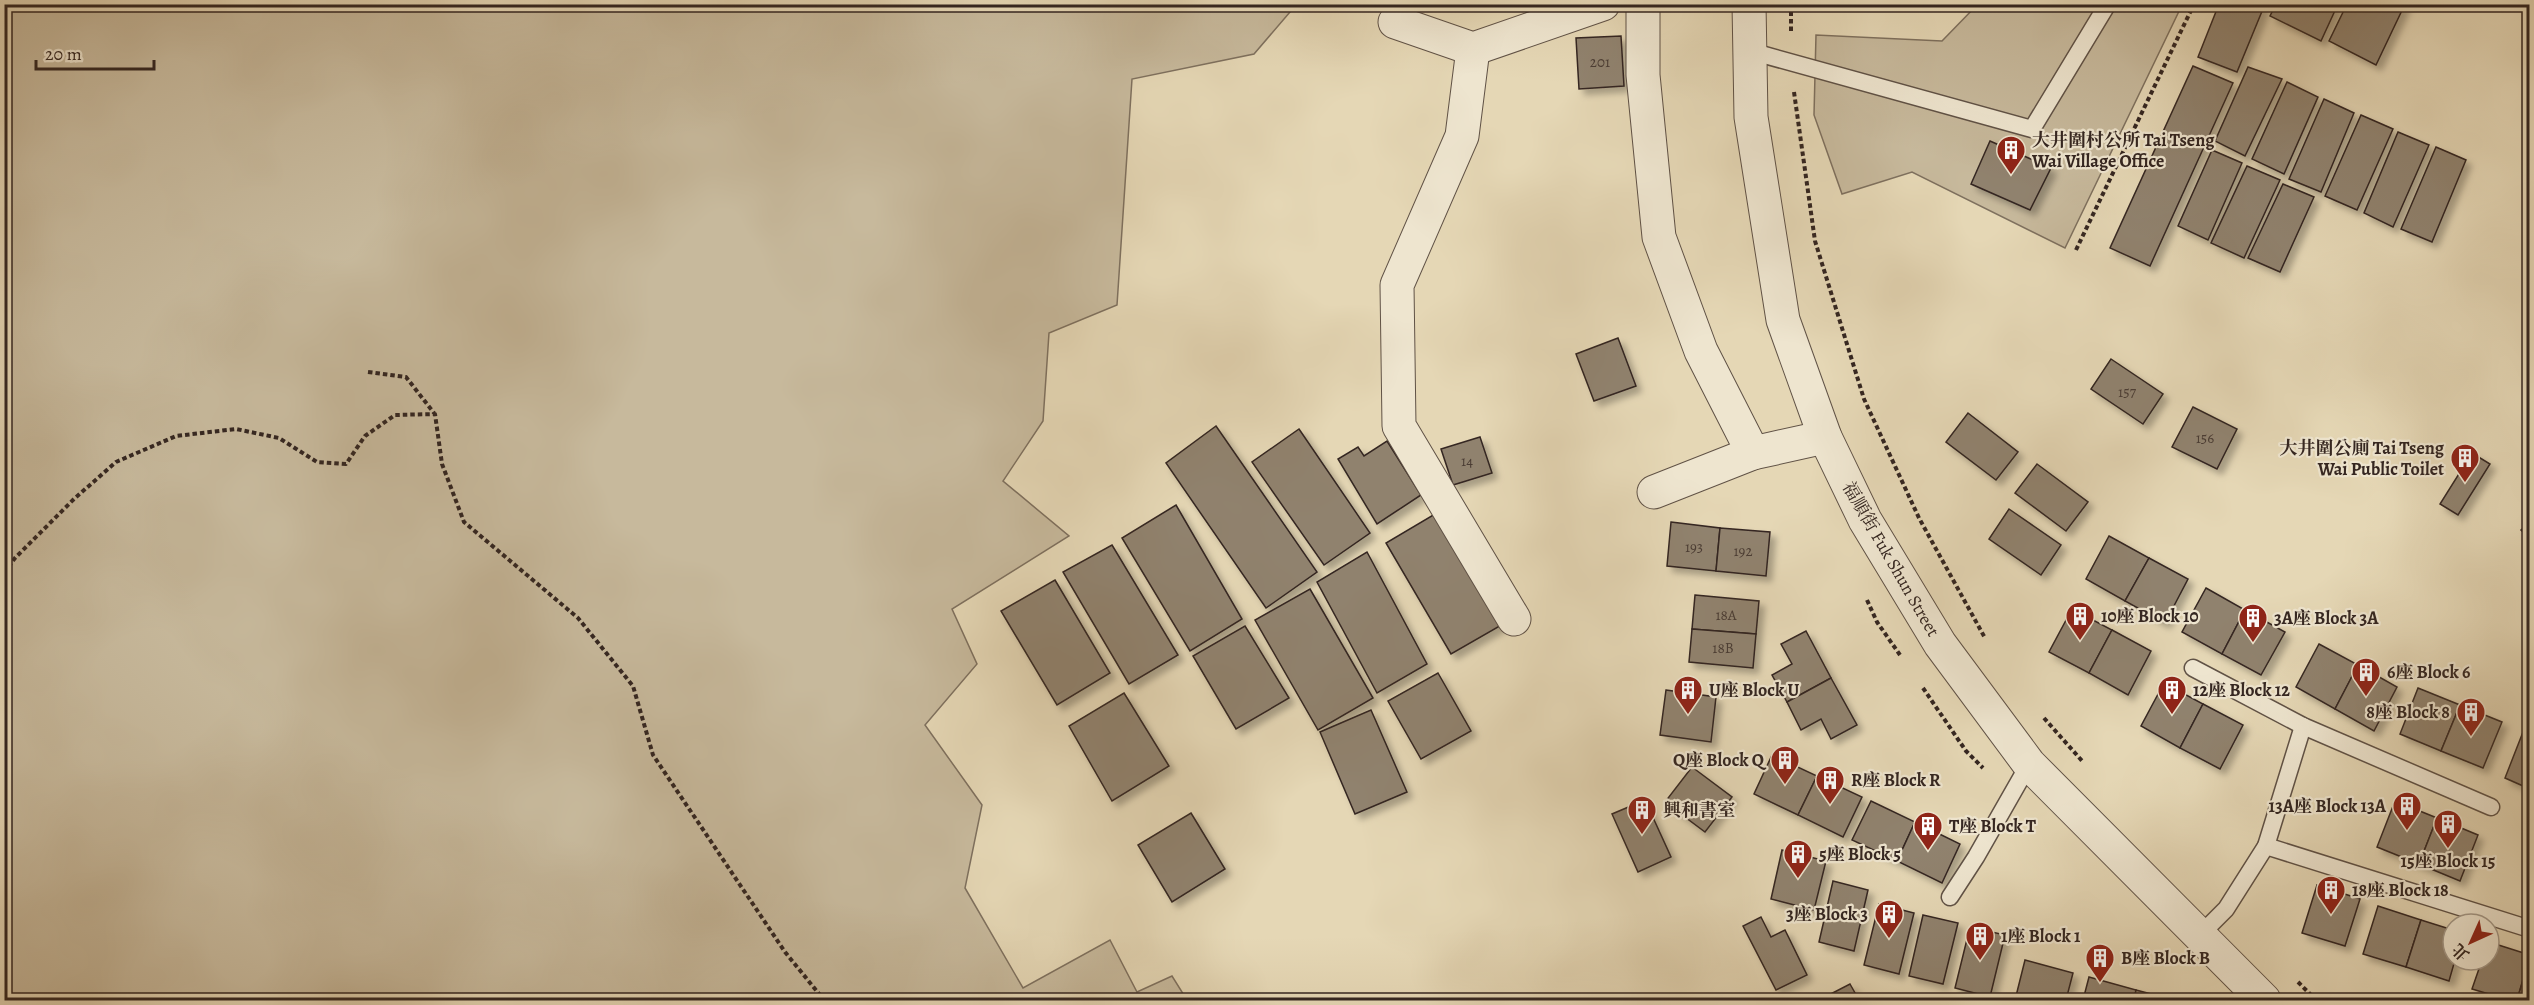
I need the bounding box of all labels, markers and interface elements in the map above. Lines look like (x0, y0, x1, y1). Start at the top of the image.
scale bar (36, 33, 154, 71)
text: 20 m (45, 42, 82, 66)
house number: 201 (1590, 52, 1610, 72)
place label: 大井圍村公所 Tai Tseng Wai Village Office (2031, 128, 2215, 173)
building icon: 大井圍村公所 Tai Tseng Wai Village Office (1995, 134, 2027, 176)
house number: 157 (2118, 382, 2137, 402)
house number: 156 (2196, 428, 2214, 448)
place label: 大井圍公廁 Tai Tseng Wai Public Toilet (2280, 436, 2445, 481)
building icon: 大井圍公廁 Tai Tseng Wai Public Toilet (2449, 442, 2481, 484)
house number: 14 (1461, 451, 1473, 471)
street label: 福順街 Fuk Shun Street (1837, 477, 1945, 641)
house number: 193 (1685, 537, 1703, 557)
house number: 192 (1733, 541, 1753, 561)
building icon: 10座 Block 10 (2064, 600, 2096, 642)
building icon: 3A座 Block 3A (2237, 602, 2269, 644)
place label: 10座 Block 10 (2101, 604, 2199, 628)
house number: 18A (1715, 605, 1737, 625)
place label: 3A座 Block 3A (2274, 606, 2379, 630)
house number: 18B (1712, 638, 1734, 658)
building icon: 6座 Block 6 (2350, 656, 2382, 698)
place label: 6座 Block 6 (2387, 660, 2470, 684)
building icon: U座 Block U (1672, 674, 1704, 716)
building icon: 12座 Block 12 (2156, 674, 2188, 716)
place label: U座 Block U (1709, 678, 1799, 702)
place label: 12座 Block 12 (2193, 678, 2290, 702)
building icon: 8座 Block 8 (2455, 696, 2487, 738)
place label: 8座 Block 8 (2366, 700, 2450, 724)
building icon: Q座 Block Q (1769, 744, 1801, 786)
place label: Q座 Block Q (1673, 748, 1767, 772)
building icon: R座 Block R (1814, 764, 1846, 806)
place label: R座 Block R (1851, 768, 1941, 792)
building icon: 13A座 Block 13A (2391, 790, 2423, 832)
building icon: 興和書室 (1626, 794, 1658, 836)
place label: 13A座 Block 13A (2269, 794, 2387, 818)
place label: 興和書室 (1663, 798, 1735, 822)
building icon: 15座 Block 15 (2432, 808, 2464, 850)
building icon: T座 Block T (1912, 810, 1944, 852)
place label: T座 Block T (1949, 814, 2037, 838)
building icon: 5座 Block 5 (1782, 838, 1814, 880)
place label: 5座 Block 5 (1819, 842, 1901, 866)
place label: 15座 Block 15 (2401, 849, 2496, 873)
building icon: 18座 Block 18 (2315, 874, 2347, 916)
place label: 18座 Block 18 (2352, 878, 2449, 902)
building icon: 3座 Block 3 (1873, 898, 1905, 940)
place label: 3座 Block 3 (1786, 902, 1868, 926)
north arrow (2441, 912, 2501, 972)
building icon: 1座 Block 1 (1964, 920, 1996, 962)
place label: 1座 Block 1 (2001, 924, 2081, 948)
text: 北 (2448, 938, 2475, 965)
building icon: B座 Block B (2084, 942, 2116, 984)
place label: B座 Block B (2121, 946, 2210, 970)

